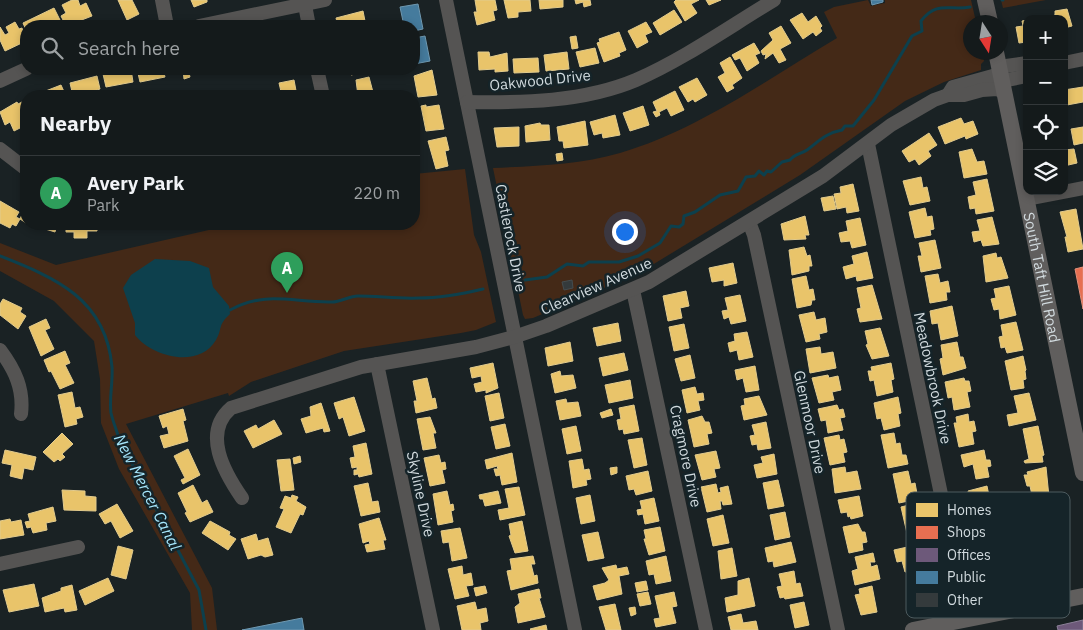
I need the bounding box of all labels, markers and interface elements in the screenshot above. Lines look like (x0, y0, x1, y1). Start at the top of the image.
north arrow (963, 15, 1008, 60)
map controls (1023, 15, 1068, 195)
button: + (1023, 15, 1068, 60)
search box (20, 20, 420, 75)
icon: search (38, 34, 66, 62)
text: Search here (78, 36, 180, 60)
button: − (1023, 60, 1068, 105)
street label: Oakwood Drive (488, 65, 592, 95)
button: locate (1023, 105, 1068, 150)
text: Nearby (40, 109, 111, 137)
button: layers (1023, 150, 1068, 195)
text: Avery Park (87, 171, 184, 195)
street label: Castlerock Drive (491, 182, 531, 294)
text: A (51, 183, 61, 203)
text: 220 m (353, 183, 400, 203)
text: Park (87, 195, 119, 215)
street label: South Taft Hill Road (1020, 210, 1065, 344)
your location (612, 219, 638, 245)
pin: A (271, 252, 303, 293)
street label: Clearview Avenue (537, 253, 655, 319)
street label: Meadowbrook Drive (910, 310, 956, 446)
street label: Glenmoor Drive (790, 369, 830, 475)
street label: Cragmore Drive (666, 403, 706, 509)
water label: New Mercer Canal (110, 430, 186, 554)
street label: Skyline Drive (403, 449, 439, 539)
legend (906, 492, 1070, 618)
text: Homes (947, 501, 992, 519)
text: Shops (947, 523, 986, 541)
text: Offices (947, 546, 991, 564)
text: Public (947, 568, 986, 586)
text: Other (947, 591, 983, 609)

